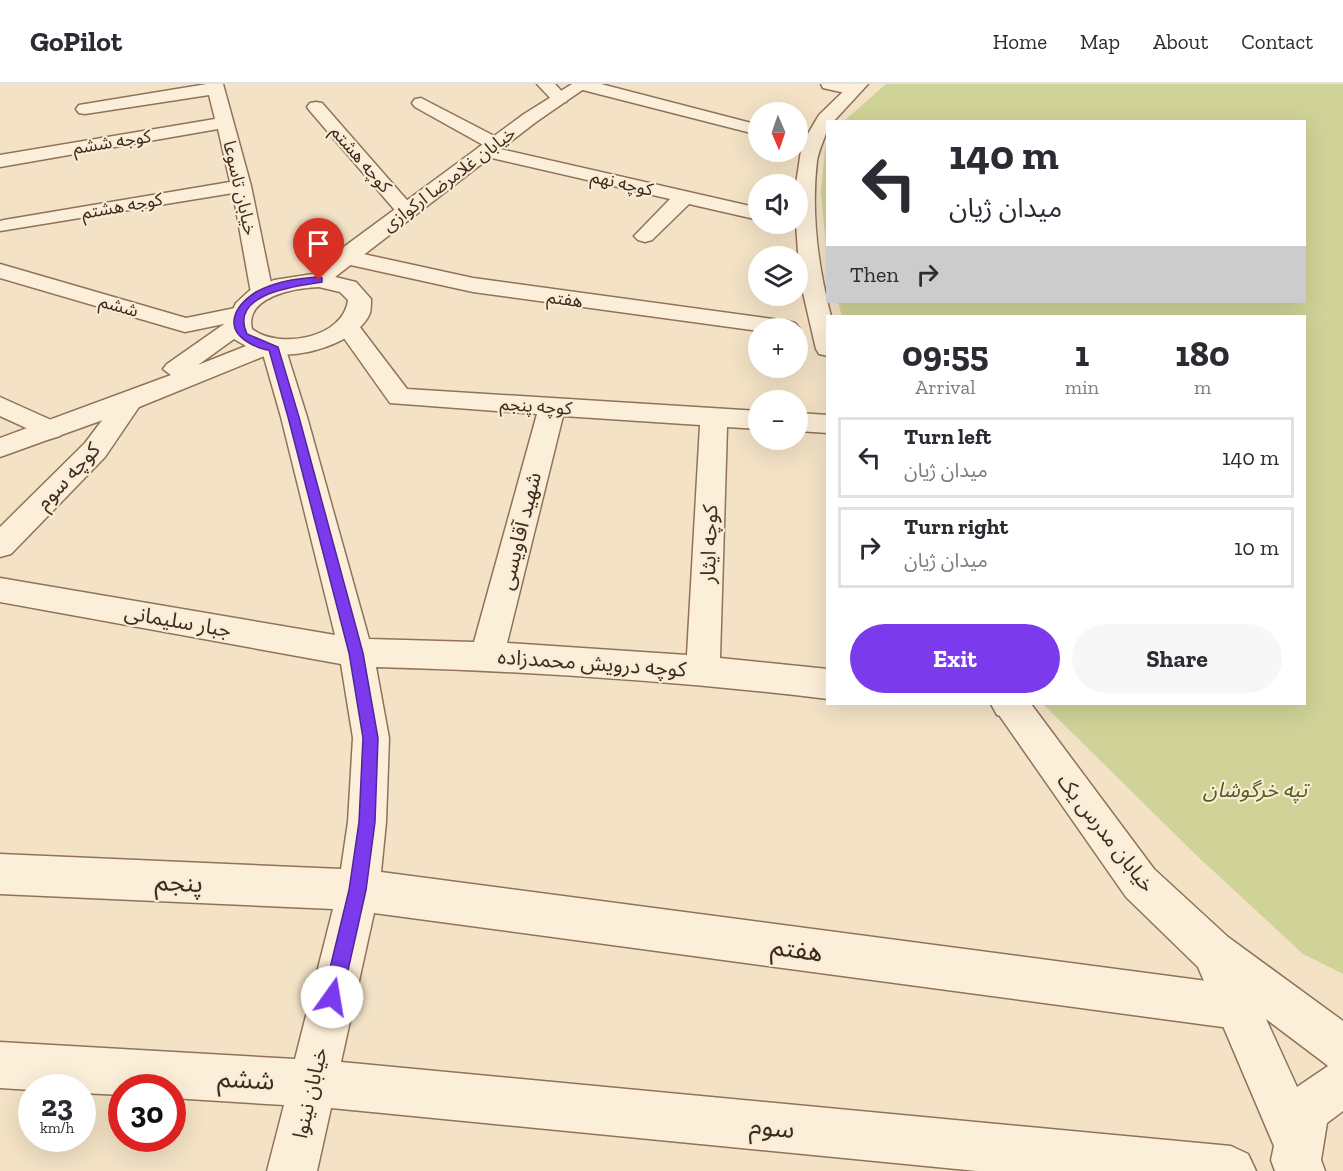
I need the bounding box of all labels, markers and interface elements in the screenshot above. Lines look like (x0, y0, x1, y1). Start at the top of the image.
text: GoPilot (30, 25, 122, 58)
text: Home (993, 29, 1047, 54)
text: Map (1080, 29, 1120, 54)
text: About (1153, 29, 1208, 54)
text: Contact (1241, 29, 1313, 54)
north arrow (748, 102, 808, 162)
map controls (748, 102, 808, 450)
street label: کوچه هشتم (324, 121, 397, 199)
street label: خیابان غلامرضا ارکوازی (378, 122, 520, 236)
street label: کوجه ششم (71, 125, 154, 161)
text: 140 m (949, 129, 1059, 180)
street label: خیابان تاسوعا (218, 138, 262, 238)
icon: left (850, 144, 928, 222)
street label: کوچه نهم (588, 165, 656, 203)
button: sound (748, 174, 808, 234)
street label: کوجه هشتم (80, 188, 165, 226)
text: میدان ژیان (949, 192, 1062, 224)
pin (293, 218, 344, 280)
icon: arrive (302, 227, 335, 260)
button: layers (748, 246, 808, 306)
icon: right (911, 258, 944, 291)
text: Then (850, 261, 899, 288)
street label: هفتم (545, 286, 584, 314)
street label: ششم (96, 290, 141, 324)
button: + (748, 318, 808, 378)
text: 09:55 (902, 332, 989, 375)
text: 1 (1075, 332, 1089, 375)
text: 180 (1175, 332, 1230, 375)
text: Arrival (915, 375, 976, 399)
text: min (1065, 375, 1099, 399)
text: m (1194, 375, 1211, 399)
button: − (748, 390, 808, 450)
street label: کوچه پنجم (499, 392, 573, 422)
text: Turn left (904, 423, 991, 450)
street label: کوچه سوم (30, 437, 108, 517)
icon: left (853, 441, 886, 474)
text: 140 m (1222, 444, 1279, 471)
text: میدان ژیان (904, 458, 988, 482)
street label: شهید آقاویسی (493, 469, 546, 592)
street label: کوچه ایثار (695, 504, 723, 585)
text: Turn right (904, 513, 1008, 540)
icon: right (853, 531, 886, 564)
text: 10 m (1234, 534, 1279, 561)
text: میدان ژیان (904, 548, 988, 572)
street label: جبار سلیمانی (123, 599, 233, 642)
button: Exit (850, 624, 1060, 693)
button: Share (1072, 624, 1282, 693)
street label: کوچه درویش محمدزاده (497, 643, 688, 683)
street label: خیابان مدرس یک (1052, 768, 1160, 897)
park label: تپه خرگوشان (1203, 777, 1310, 804)
street label: پنجم (154, 865, 204, 903)
street label: هفتم (768, 930, 825, 972)
position arrow (300, 965, 364, 1029)
street label: خیابان نینوا (287, 1045, 332, 1141)
street label: ششم (216, 1062, 275, 1100)
speed limit sign: 30 (108, 1074, 186, 1152)
text: 23 (41, 1088, 73, 1124)
street label: سوم (748, 1109, 796, 1149)
text: km/h (40, 1119, 74, 1137)

